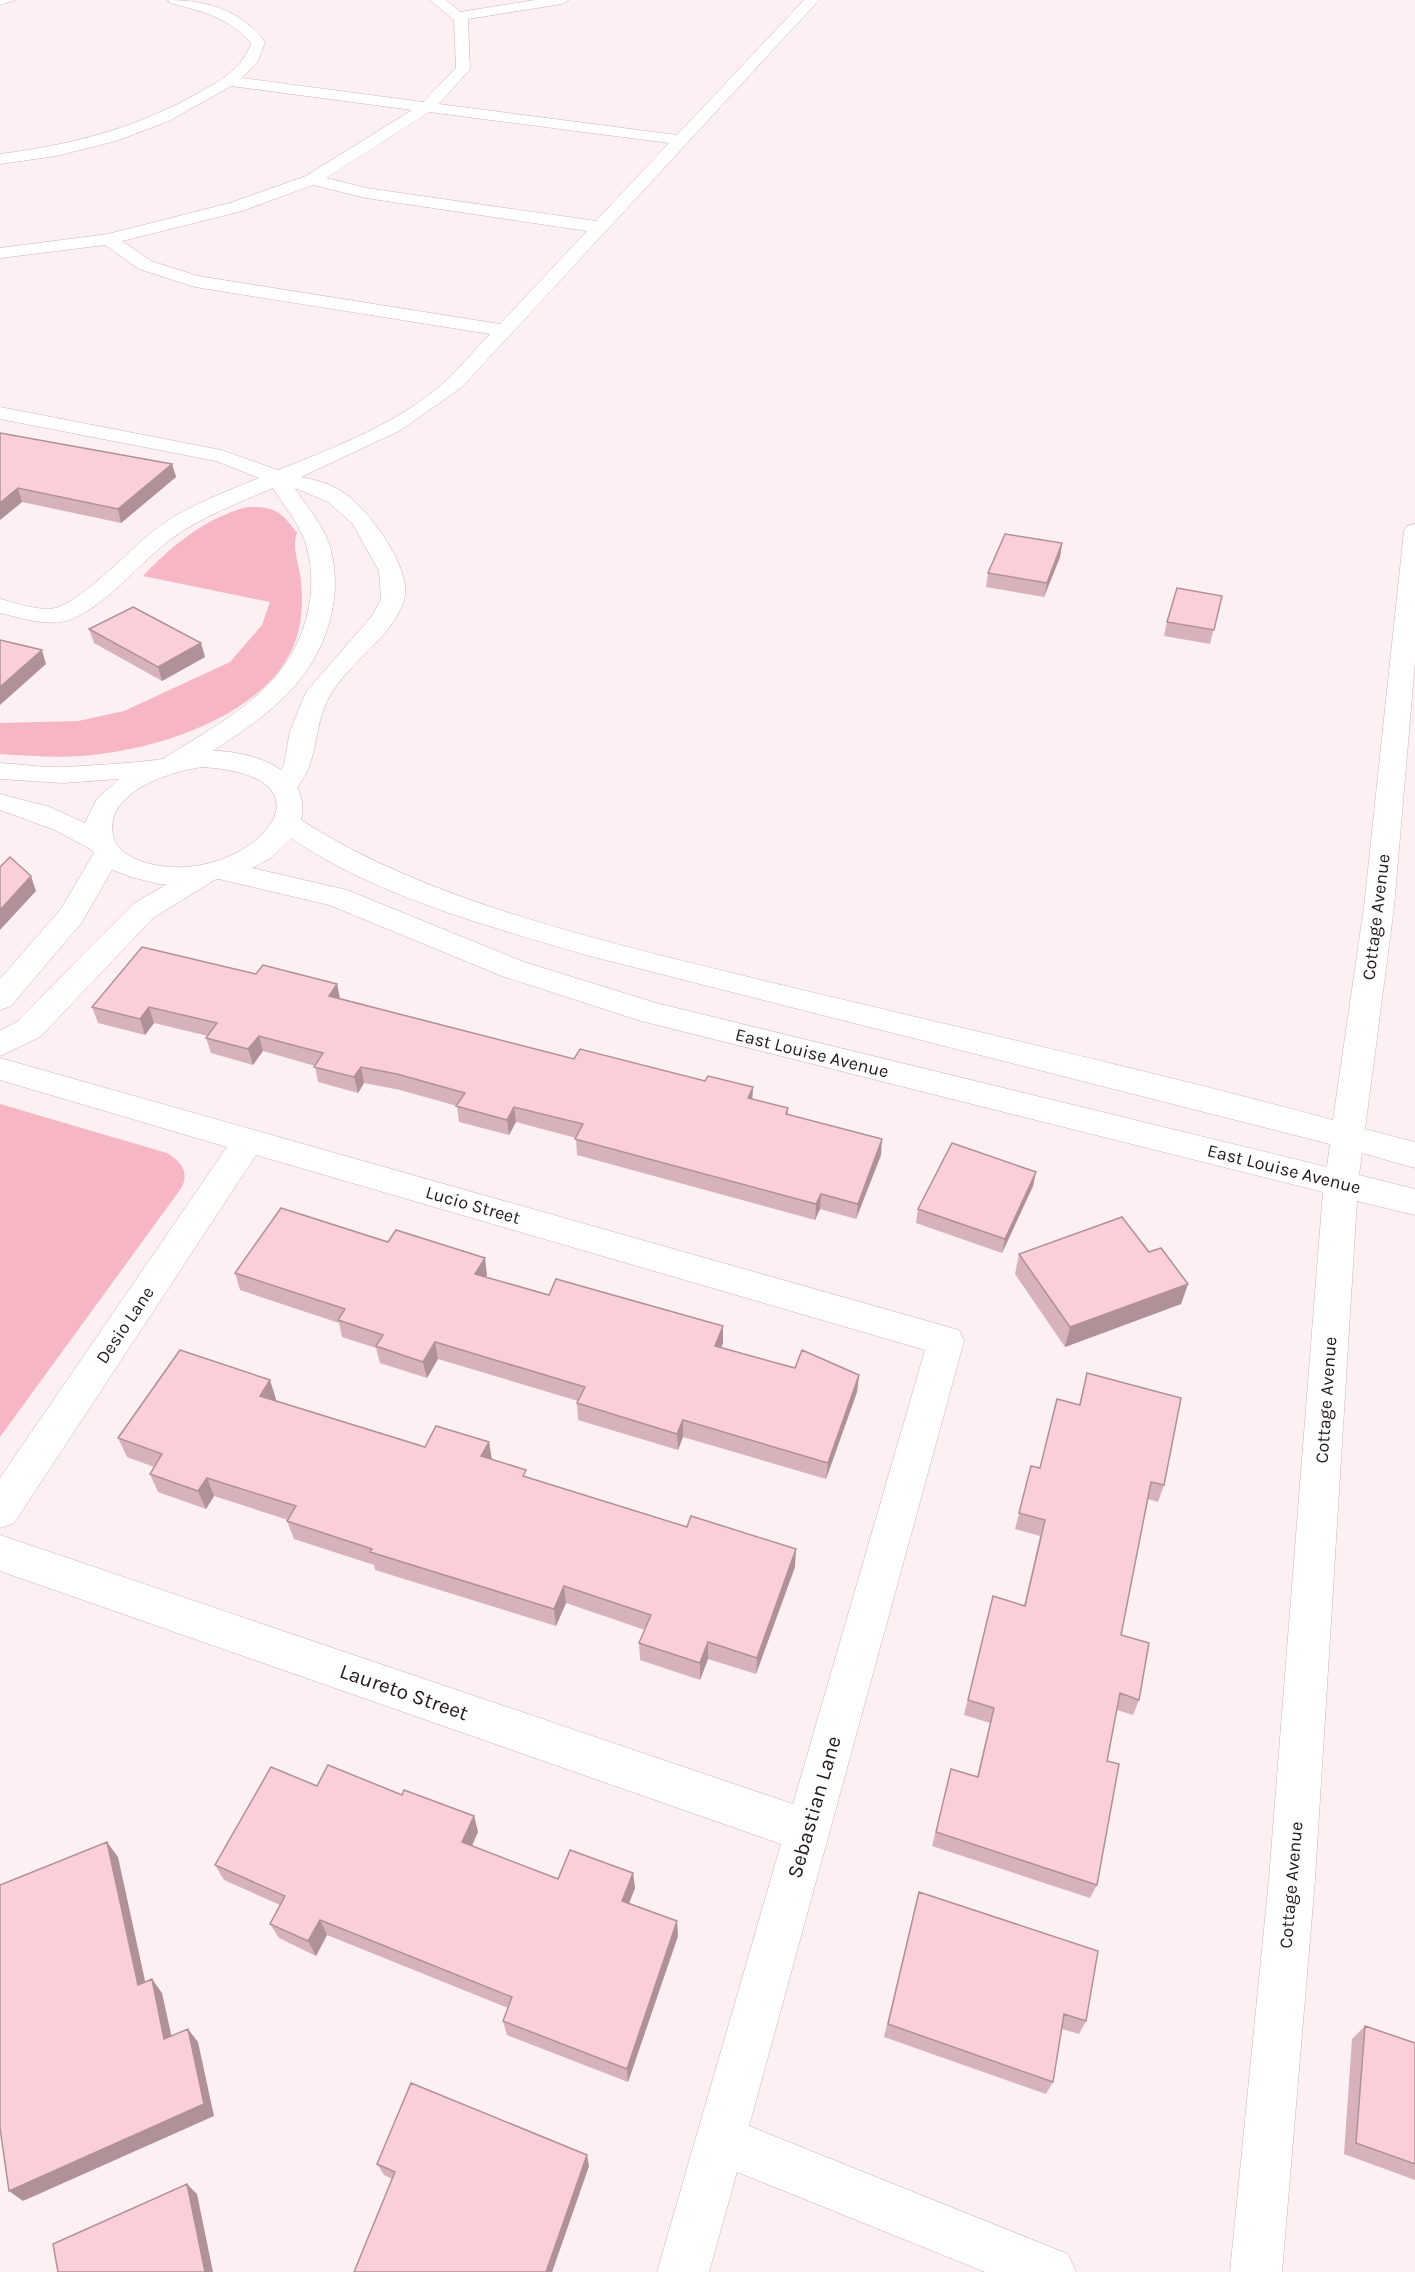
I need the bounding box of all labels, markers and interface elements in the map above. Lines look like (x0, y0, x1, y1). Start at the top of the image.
street label: Cottage Avenue (1357, 853, 1395, 981)
street label: East Louise Avenue (733, 1023, 891, 1083)
street label: East Louise Avenue (1205, 1139, 1363, 1199)
street label: Lucio Street (423, 1181, 523, 1229)
street label: Desio Lane (91, 1282, 159, 1368)
street label: Cottage Avenue (1311, 1336, 1341, 1464)
street label: Laureto Street (337, 1659, 472, 1725)
street label: Sebastian Lane (782, 1733, 846, 1881)
street label: Cottage Avenue (1274, 1821, 1308, 1949)

